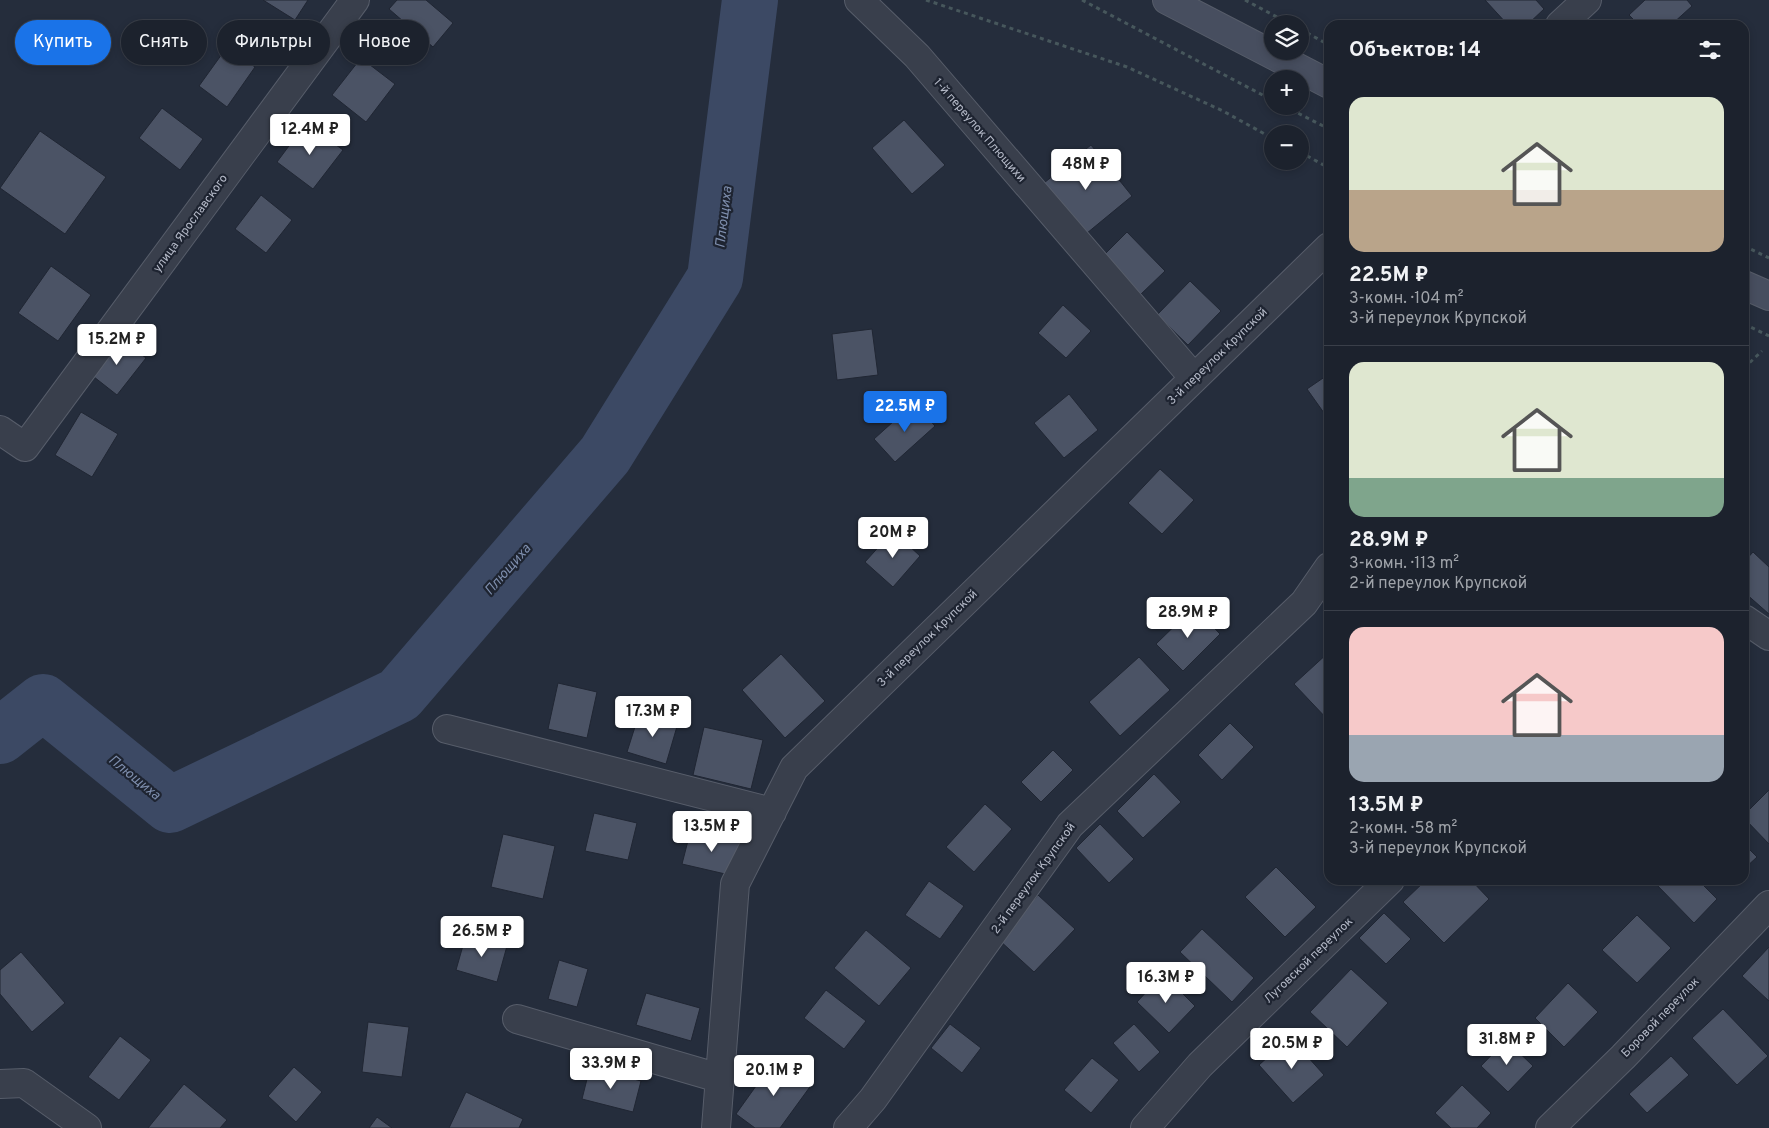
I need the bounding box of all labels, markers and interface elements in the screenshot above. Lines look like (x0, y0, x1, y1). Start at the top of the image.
map controls (1264, 15, 1309, 170)
button: layers (1264, 15, 1309, 60)
chip: Купить (15, 20, 111, 65)
chip: Снять (121, 20, 207, 65)
chip: Фильтры (217, 20, 330, 65)
chip: Новое (340, 20, 429, 65)
icon: filters (1696, 36, 1724, 64)
text: Объектов: 14 (1349, 37, 1481, 64)
button: + (1264, 70, 1309, 115)
street label: 1-й переулок Плющихи (930, 75, 1029, 186)
pin: 12.4M ₽ (264, 114, 356, 156)
text: 12.4M ₽ (281, 120, 339, 140)
button: − (1264, 125, 1309, 170)
icon: home (1492, 129, 1582, 219)
pin: 48M ₽ (1051, 148, 1121, 191)
text: 48M ₽ (1062, 155, 1110, 175)
street label: улица Ярославского (150, 171, 232, 276)
water label: Плющиха (712, 185, 737, 249)
text: 22.5M ₽ (1349, 262, 1429, 289)
text: 3-комн. · 104 m² (1349, 289, 1464, 309)
street label: 3-й переулок Крупской (1164, 305, 1271, 409)
text: 3-й переулок Крупской (1349, 309, 1527, 329)
pin: 15.2M ₽ (71, 324, 163, 366)
text: 15.2M ₽ (88, 330, 146, 350)
pin: 22.5M ₽ (859, 390, 951, 433)
icon: home (1492, 395, 1582, 485)
text: 22.5M ₽ (875, 397, 935, 417)
pin: 20M ₽ (858, 516, 928, 559)
text: 20M ₽ (869, 523, 917, 543)
text: 28.9M ₽ (1349, 527, 1429, 554)
water label: Плющиха (481, 540, 535, 599)
text: 3-комн. · 113 m² (1349, 554, 1459, 574)
text: 2-й переулок Крупской (1349, 574, 1527, 594)
street label: 3-й переулок Крупской (874, 587, 981, 691)
pin: 28.9M ₽ (1142, 596, 1234, 639)
text: 28.9M ₽ (1158, 603, 1218, 623)
icon: home (1492, 660, 1582, 750)
pin: 17.3M ₽ (607, 696, 699, 738)
text: 17.3M ₽ (626, 702, 680, 722)
water label: Плющиха (105, 752, 164, 805)
text: 13.5M ₽ (1349, 792, 1424, 819)
pin: 13.5M ₽ (666, 810, 758, 853)
text: 13.5M ₽ (684, 817, 740, 837)
text: 2-комн. · 58 m² (1349, 819, 1457, 839)
street label: 2-й переулок Крупской (988, 820, 1080, 937)
text: 3-й переулок Крупской (1349, 839, 1527, 859)
street label: Луговской переулок (1261, 914, 1357, 1007)
pin: 26.5M ₽ (436, 916, 528, 958)
text: 26.5M ₽ (452, 922, 512, 942)
pin: 16.3M ₽ (1120, 962, 1212, 1004)
text: 16.3M ₽ (1137, 968, 1195, 988)
street label: Боровой переулок (1618, 974, 1703, 1061)
pin: 31.8M ₽ (1461, 1024, 1553, 1066)
pin: 20.5M ₽ (1246, 1028, 1338, 1070)
text: 31.8M ₽ (1478, 1030, 1536, 1050)
text: 20.5M ₽ (1261, 1034, 1323, 1054)
pin: 33.9M ₽ (565, 1048, 657, 1090)
text: 33.9M ₽ (581, 1054, 641, 1074)
pin: 20.1M ₽ (728, 1054, 820, 1097)
text: 20.1M ₽ (745, 1061, 803, 1081)

